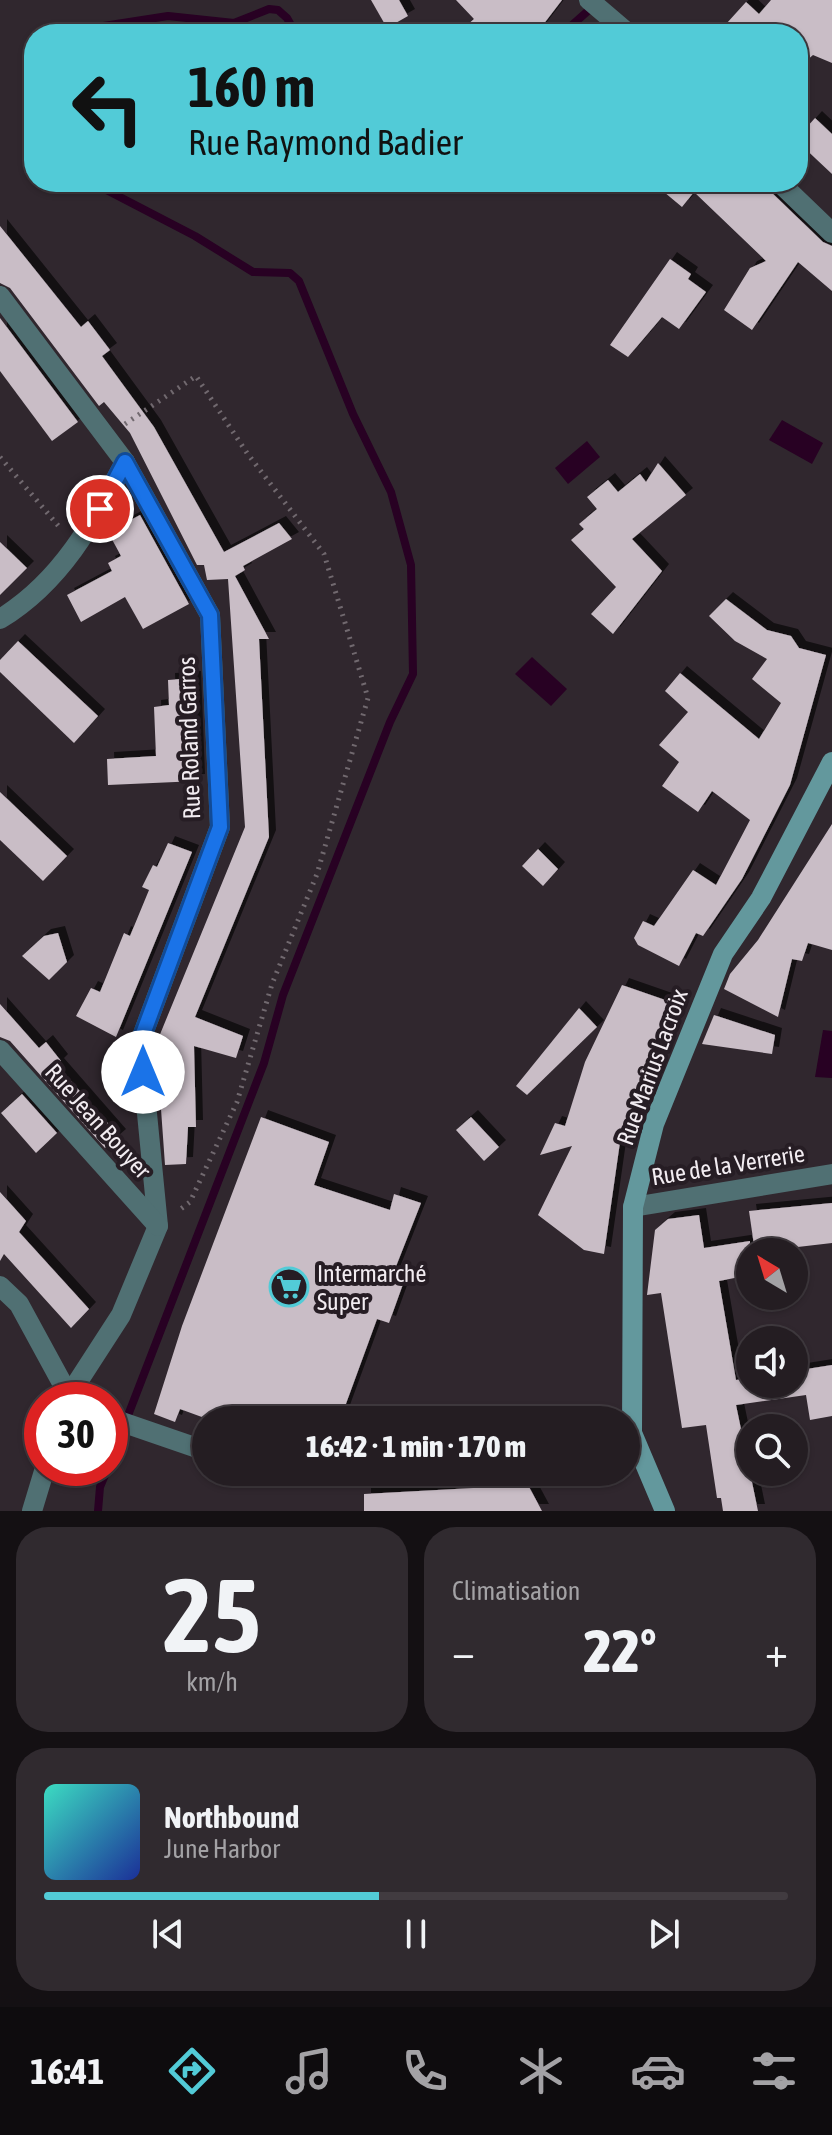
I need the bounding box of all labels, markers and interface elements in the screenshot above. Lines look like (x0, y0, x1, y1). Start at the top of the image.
text: 160 m (188, 55, 315, 119)
icon: left (56, 56, 160, 160)
text: Rue Raymond Badier (188, 121, 463, 163)
pin (66, 475, 134, 543)
icon: arrive (78, 487, 122, 531)
street label: Rue Roland Garros (173, 656, 205, 820)
street label: Rue Marius Lacroix (611, 985, 693, 1149)
position arrow (101, 1030, 185, 1114)
street label: Rue Jean Bouyer (40, 1058, 157, 1184)
street label: Rue de la Verrerie (650, 1140, 806, 1190)
north arrow (736, 1238, 808, 1310)
map controls (736, 1238, 808, 1486)
place label: Intermarché Super (317, 1260, 426, 1315)
supermarket icon: Intermarché Super (268, 1266, 310, 1308)
button: sound (736, 1326, 808, 1398)
speed limit sign: 30 (24, 1382, 128, 1486)
button: search (736, 1414, 808, 1486)
text: 16:42 · 1 min · 170 m (306, 1429, 526, 1463)
text: 25 (163, 1555, 261, 1674)
text: Climatisation (452, 1576, 580, 1606)
text: 22° (584, 1616, 656, 1685)
text: − (452, 1626, 475, 1676)
text: + (765, 1626, 788, 1676)
text: km/h (186, 1667, 238, 1697)
text: Northbound (164, 1800, 299, 1834)
text: June Harbor (164, 1834, 280, 1864)
icon: previous (146, 1912, 190, 1956)
icon: pause (394, 1912, 438, 1956)
icon: next (642, 1912, 686, 1956)
icon: directions (164, 2043, 220, 2099)
icon: music (281, 2043, 337, 2099)
icon: phone (397, 2043, 453, 2099)
icon: climate (513, 2043, 569, 2099)
icon: car (630, 2043, 686, 2099)
icon: filters (746, 2043, 802, 2099)
text: 16:41 (30, 2050, 104, 2092)

